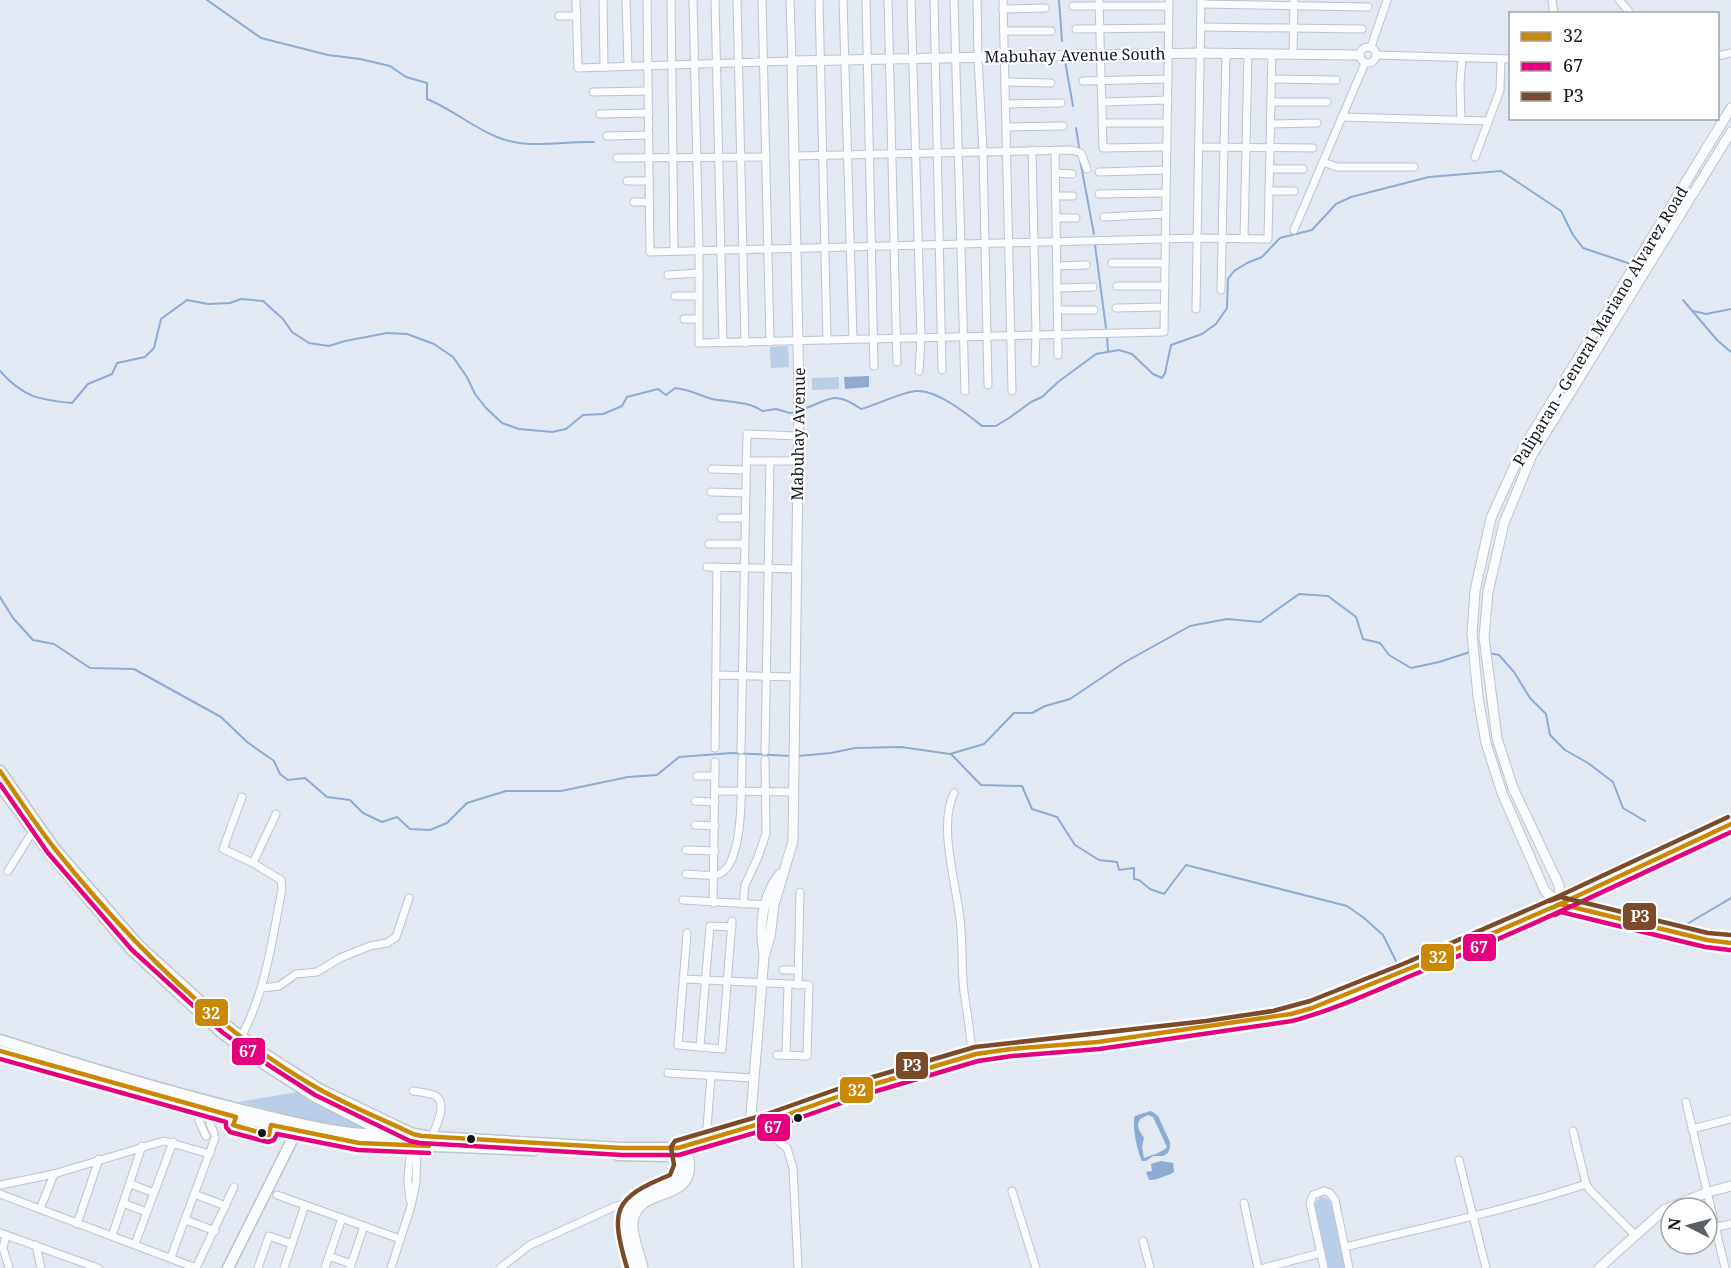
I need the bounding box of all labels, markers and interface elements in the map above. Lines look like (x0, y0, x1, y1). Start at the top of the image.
legend (1509, 12, 1719, 120)
text: 32 (1563, 23, 1583, 47)
street label: Mabuhay Avenue South (984, 42, 1166, 68)
text: 67 (1563, 53, 1583, 77)
text: P3 (1563, 83, 1584, 107)
street label: Paliparan - General Mariano Alvarez Road (1508, 182, 1693, 470)
street label: Mabuhay Avenue (786, 367, 810, 501)
line badge: P3 (1622, 902, 1657, 931)
text: P3 (1630, 905, 1650, 927)
line badge: 67 (1462, 933, 1497, 962)
text: 67 (1470, 936, 1488, 958)
line badge: 32 (1420, 943, 1455, 972)
text: 32 (1429, 946, 1447, 968)
line badge: 32 (194, 998, 229, 1027)
text: 32 (202, 1002, 220, 1024)
line badge: 67 (231, 1037, 266, 1066)
text: 67 (239, 1040, 257, 1062)
line badge: P3 (895, 1051, 929, 1080)
text: P3 (902, 1054, 922, 1076)
line badge: 32 (839, 1076, 874, 1104)
text: 32 (848, 1079, 866, 1101)
unlabelled marker (792, 1112, 804, 1124)
line badge: 67 (756, 1113, 791, 1142)
text: 67 (764, 1116, 782, 1138)
unlabelled marker (256, 1127, 268, 1139)
unlabelled marker (465, 1133, 477, 1145)
north arrow (1659, 1196, 1719, 1256)
text: N (1662, 1217, 1686, 1232)

